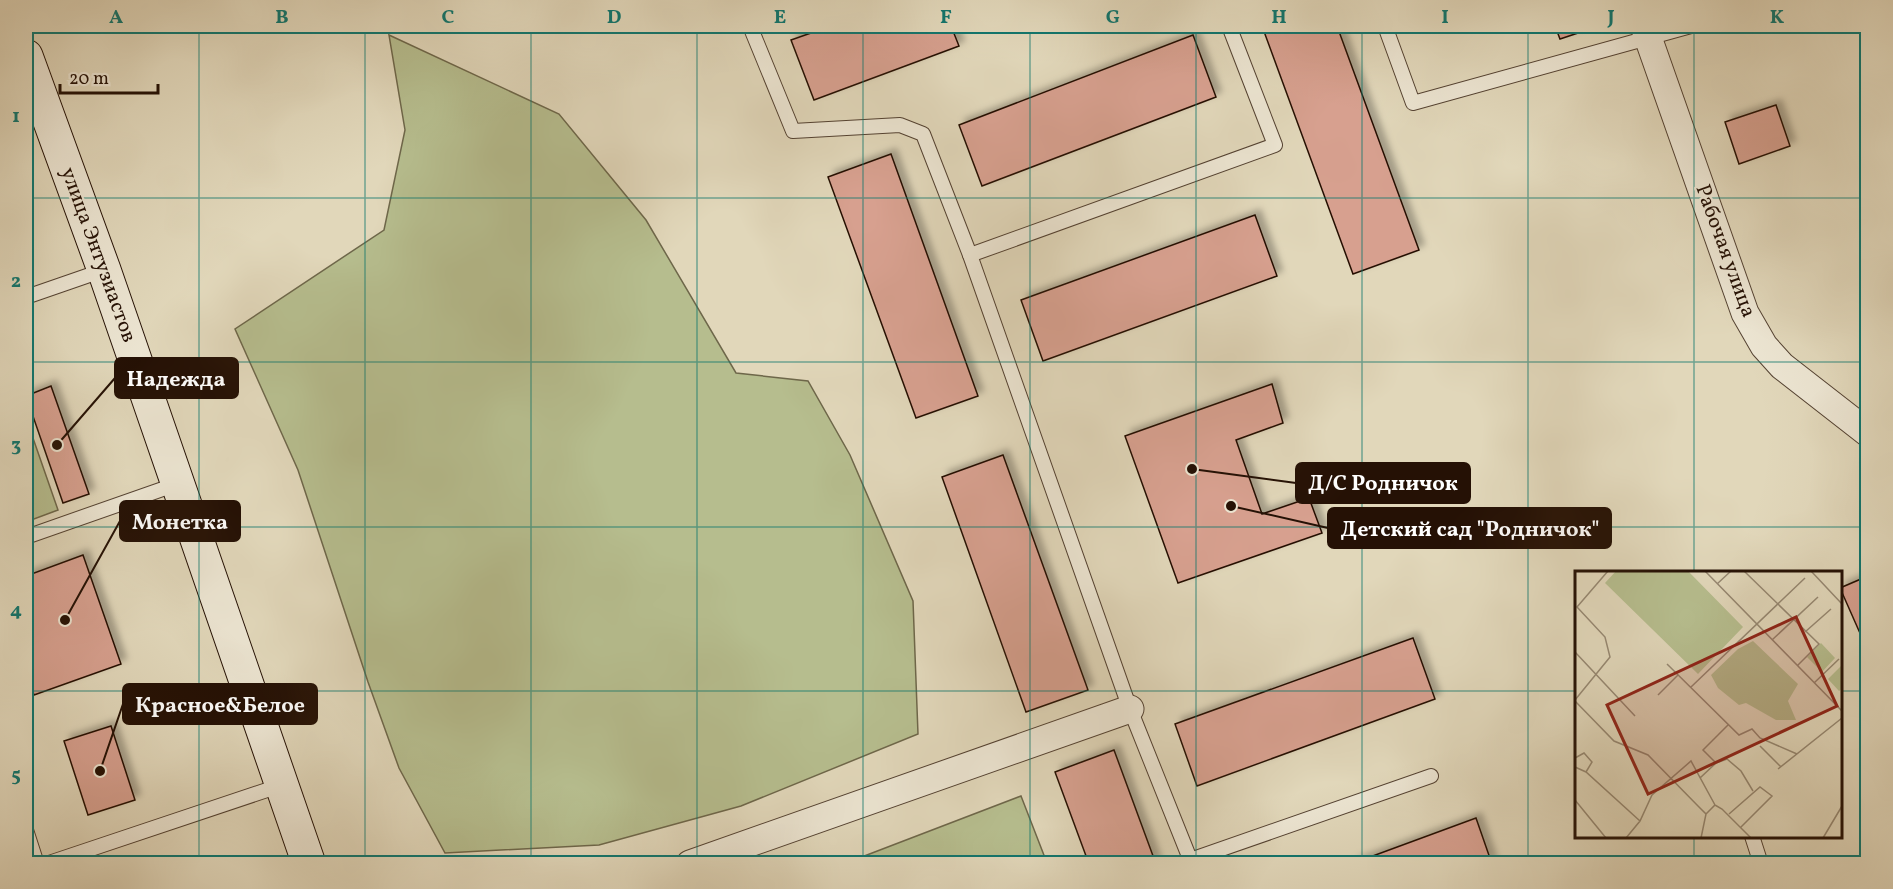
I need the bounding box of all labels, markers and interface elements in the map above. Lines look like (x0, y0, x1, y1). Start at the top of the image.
text: A (109, 4, 123, 32)
text: B (275, 4, 289, 32)
text: C (442, 4, 455, 32)
text: D (607, 4, 621, 32)
text: E (774, 4, 786, 32)
text: F (940, 4, 952, 32)
text: G (1106, 4, 1120, 32)
text: H (1271, 4, 1287, 32)
text: I (1441, 4, 1449, 32)
text: J (1606, 4, 1615, 32)
text: K (1770, 4, 1785, 32)
scale bar (60, 57, 158, 95)
text: 20 m (69, 67, 109, 92)
text: 1 (12, 103, 20, 131)
street label: улица Энтузиастов (53, 163, 143, 347)
street label: Рабочая улица (1687, 180, 1763, 322)
text: 2 (11, 268, 21, 296)
callout: Надежда (115, 358, 238, 398)
text: Надежда (127, 365, 225, 396)
text: 3 (11, 432, 21, 460)
callout: Д/С Родничок (1296, 463, 1470, 503)
text: Д/С Родничок (1308, 469, 1458, 500)
callout: Монетка (120, 501, 240, 541)
text: Монетка (132, 508, 228, 539)
callout: Детский сад "Родничок" (1328, 508, 1611, 548)
text: Детский сад "Родничок" (1341, 515, 1599, 546)
inset map (1575, 571, 1842, 838)
text: 4 (10, 597, 22, 625)
callout: Красное&Белое (123, 684, 317, 724)
text: Красное&Белое (135, 691, 305, 722)
text: 5 (11, 762, 21, 790)

